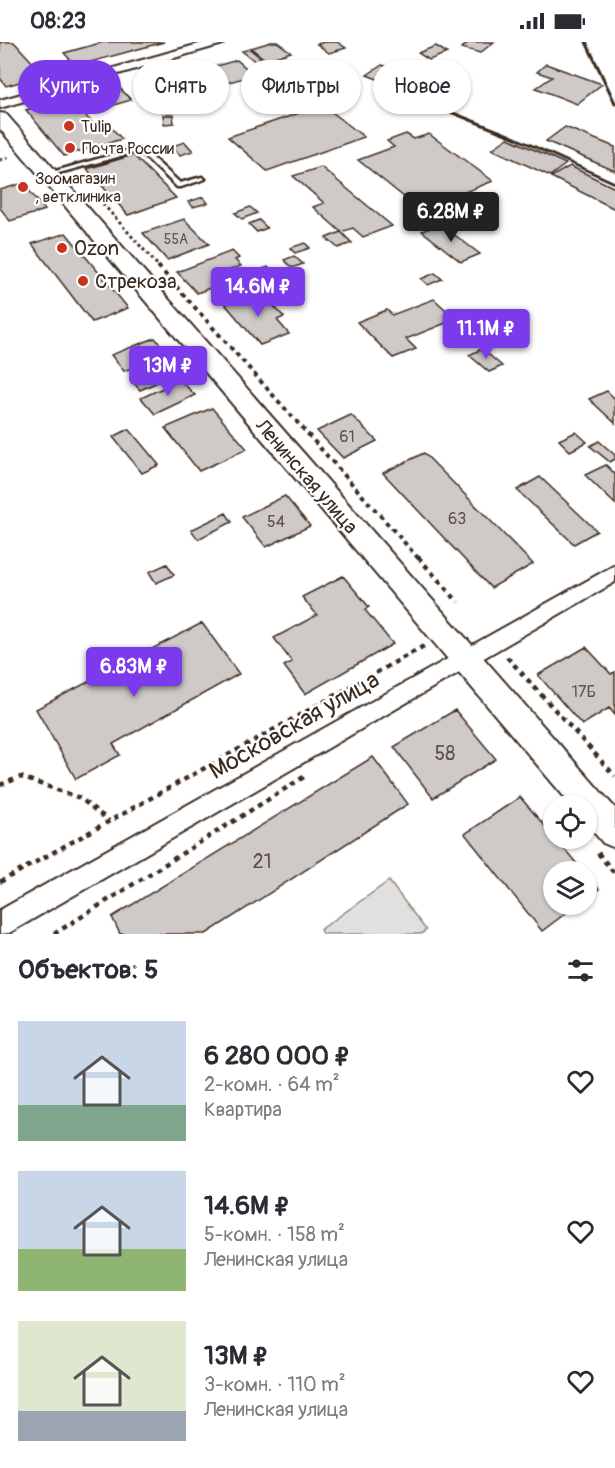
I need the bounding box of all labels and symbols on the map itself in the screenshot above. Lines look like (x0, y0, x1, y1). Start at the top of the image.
place label: Tulip (81, 117, 112, 137)
marker: Tulip (62, 119, 76, 133)
place label: Почта России (82, 139, 174, 159)
marker: Почта России (63, 141, 77, 155)
place label: Зоомагазин , ветклиника (35, 169, 121, 207)
marker: Зоомагазин , ветклиника (16, 180, 30, 194)
pin: 6.28M ₽ (396, 192, 506, 243)
house number: 55А (164, 231, 188, 248)
place label: Ozon (74, 236, 119, 261)
marker: Ozon (55, 241, 69, 255)
pin: 14.6M ₽ (203, 267, 313, 318)
place label: Стрекоза (95, 269, 177, 294)
marker: Стрекоза (76, 274, 90, 288)
pin: 11.1M ₽ (431, 309, 541, 360)
pin: 13M ₽ (126, 346, 210, 397)
street label: Ленинская улица (249, 413, 363, 539)
house number: 61 (339, 427, 355, 447)
house number: 63 (448, 509, 466, 529)
house number: 54 (267, 512, 285, 532)
pin: 6.83M ₽ (79, 647, 189, 698)
street label: Московская улица (204, 665, 384, 786)
house number: 17Б (572, 682, 596, 702)
house number: 58 (435, 741, 455, 766)
house number: 21 (253, 849, 272, 874)

